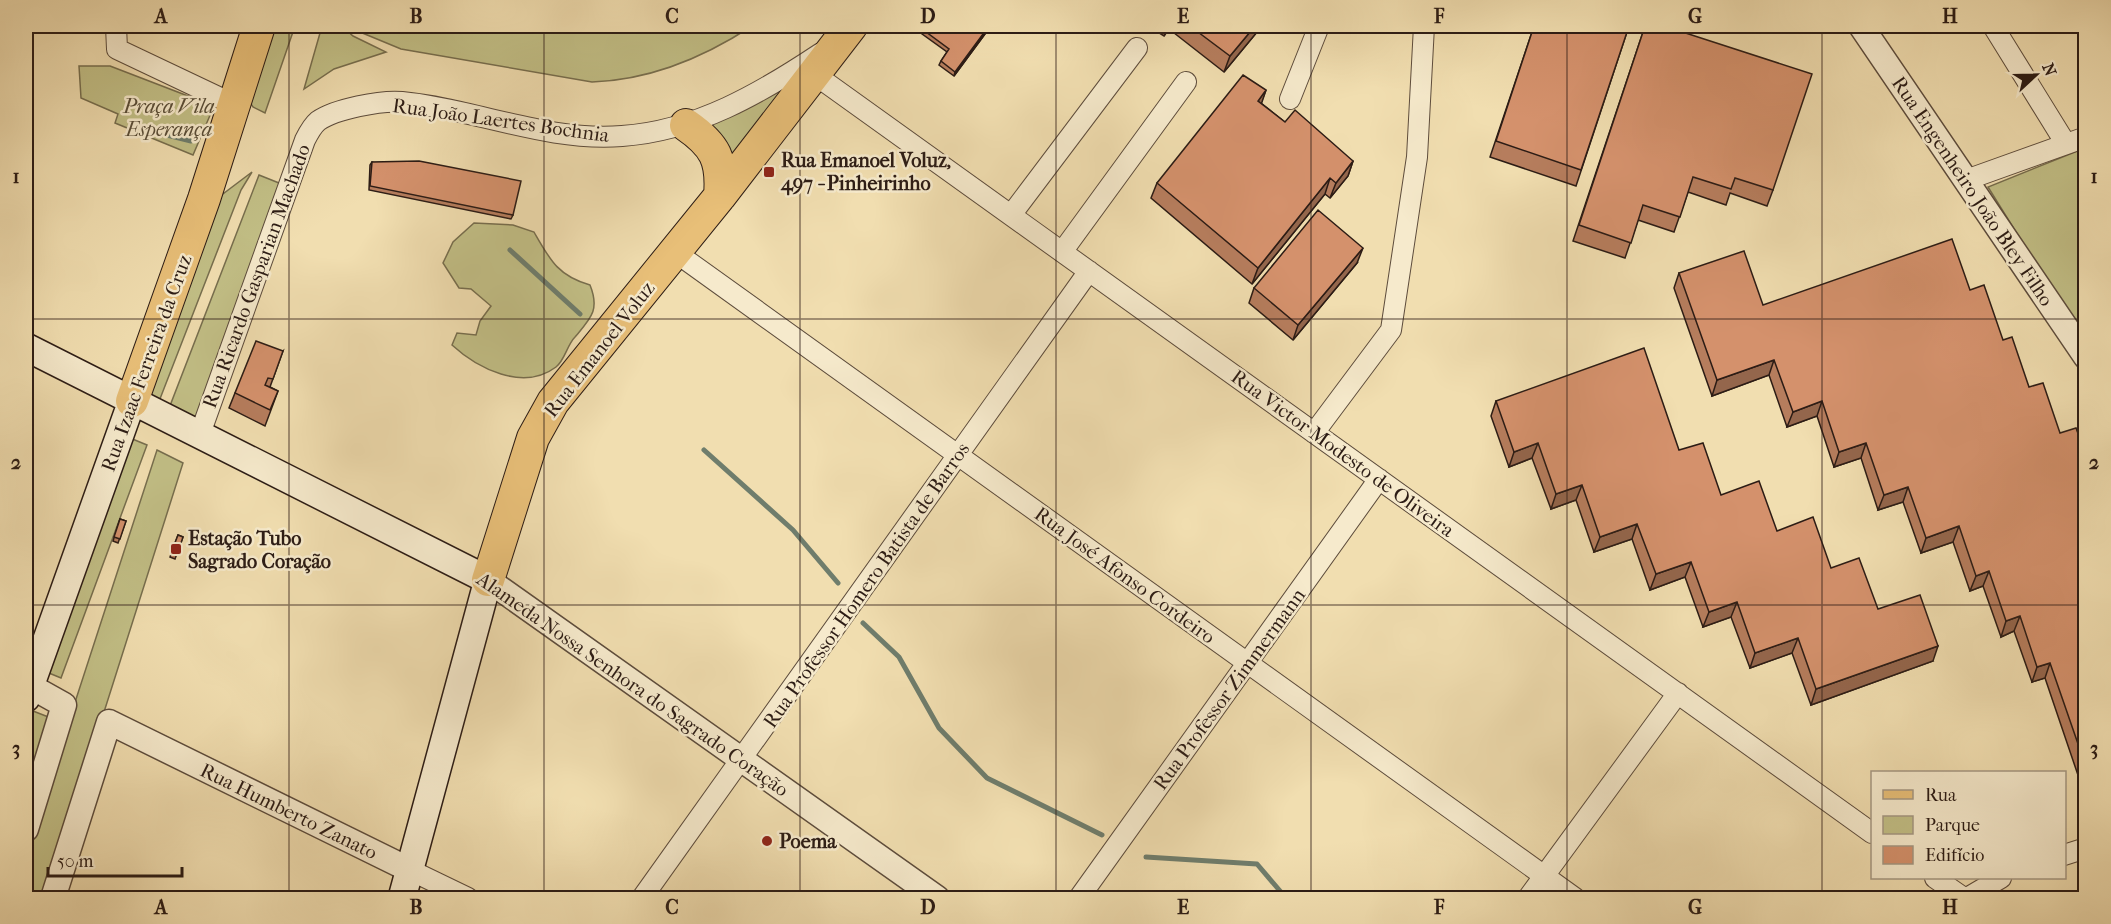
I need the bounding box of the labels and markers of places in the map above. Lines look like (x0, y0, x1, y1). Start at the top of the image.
place label: Rua Emanoel Voluz, 497 - Pinheirinho (780, 149, 951, 196)
marker: Rua Emanoel Voluz, 497 - Pinheirinho (762, 165, 776, 179)
place label: Estação Tubo Sagrado Coração (188, 527, 331, 574)
marker: Estação Tubo Sagrado Coração (169, 542, 183, 556)
place label: Poema (779, 830, 837, 853)
marker: Poema (760, 834, 774, 848)

